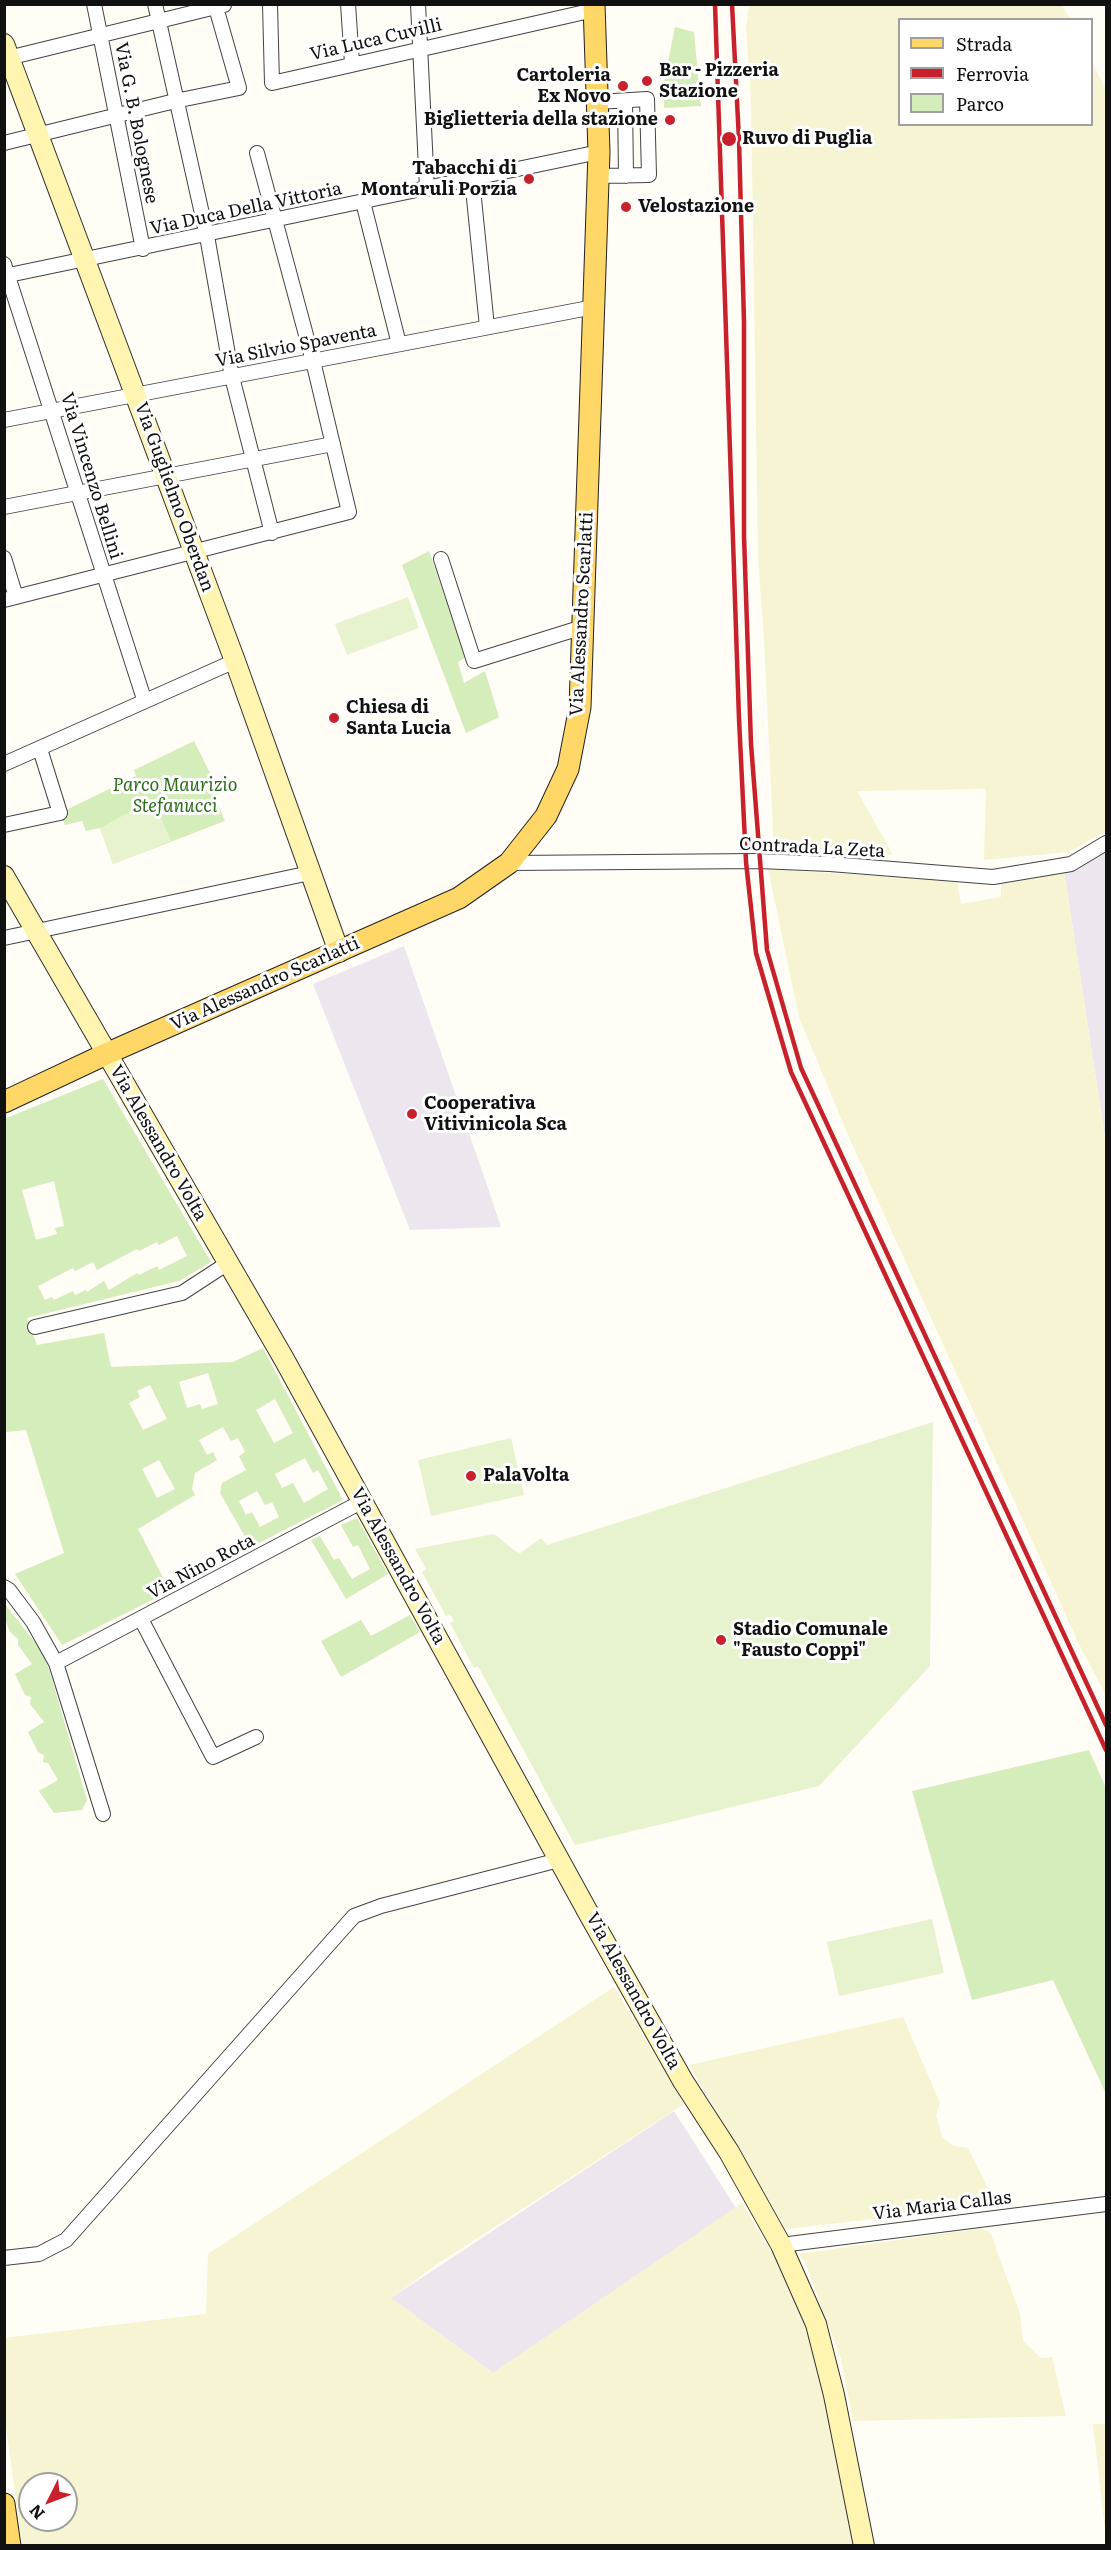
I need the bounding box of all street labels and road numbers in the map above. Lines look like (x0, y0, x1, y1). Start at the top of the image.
street label: Via Luca Cuvilli (308, 14, 444, 66)
street label: Via G. B. Bolognese (110, 41, 162, 205)
street label: Via Duca Della Vittoria (148, 178, 344, 240)
street label: Via Silvio Spaventa (214, 320, 378, 372)
street label: Via Vincenzo Bellini (55, 390, 127, 562)
street label: Via Guglielmo Oberdan (130, 399, 218, 595)
street label: Via Alessandro Scarlatti (566, 511, 598, 717)
street label: Contrada La Zeta (738, 833, 886, 863)
street label: Via Alessandro Scarlatti (167, 933, 363, 1035)
street label: Via Alessandro Volta (105, 1061, 211, 1225)
street label: Via Alessandro Volta (346, 1484, 450, 1648)
street label: Via Nino Rota (144, 1530, 258, 1604)
street label: Via Alessandro Volta (581, 1909, 685, 2073)
street label: Via Maria Callas (872, 2187, 1012, 2225)

